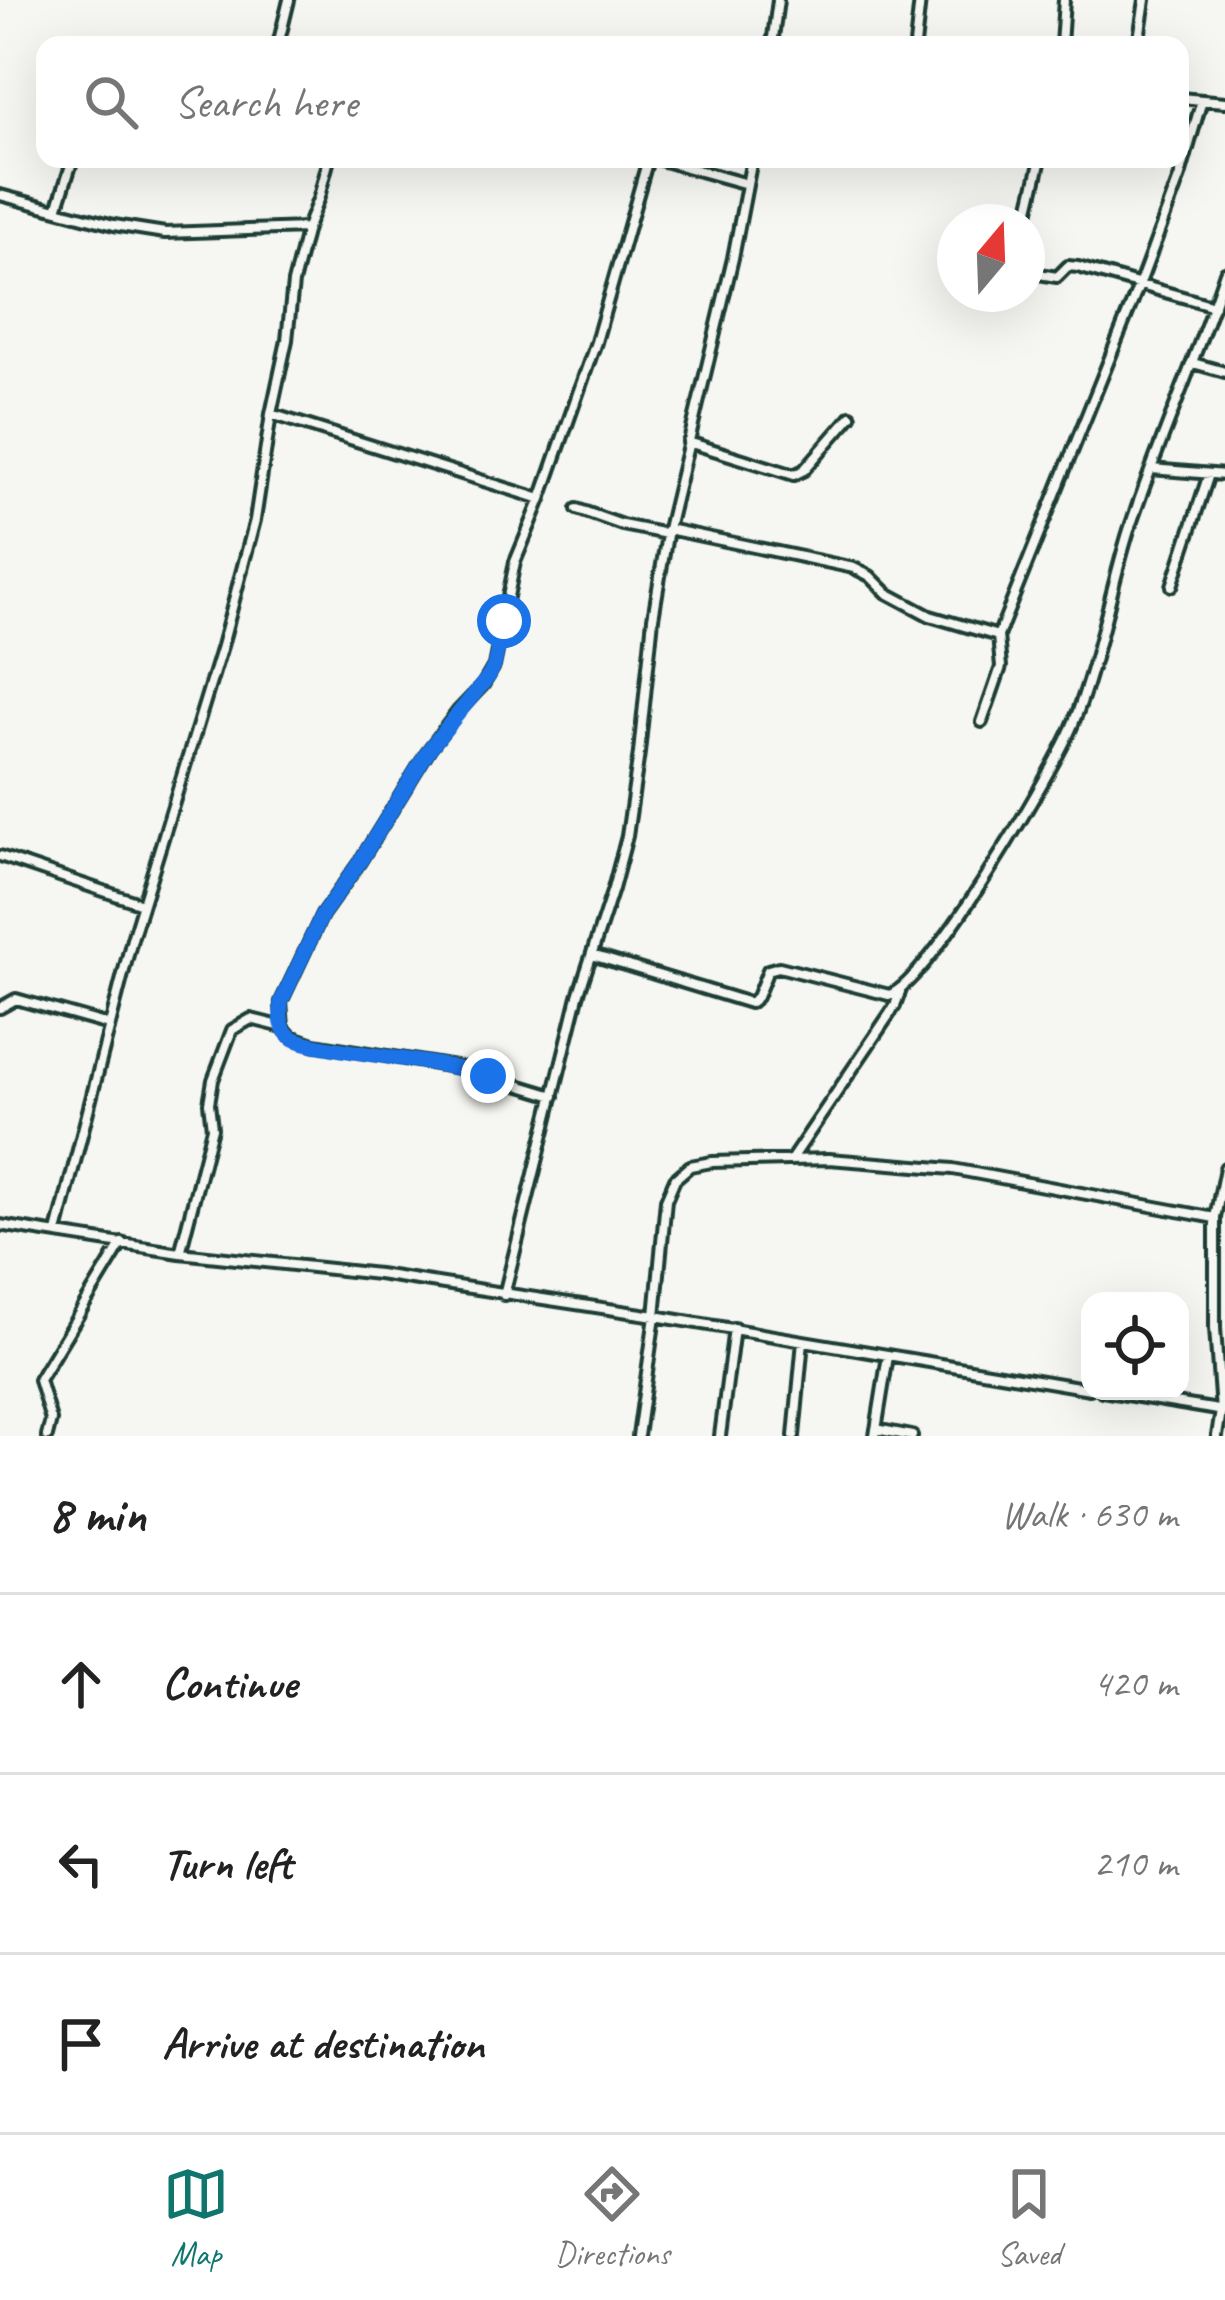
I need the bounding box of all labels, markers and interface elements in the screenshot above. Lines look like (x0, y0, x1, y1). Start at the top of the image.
search box (36, 36, 1189, 168)
icon: search (78, 69, 144, 135)
text: Search here (174, 74, 357, 131)
north arrow (937, 204, 1045, 312)
route start (477, 594, 531, 648)
route end (461, 1049, 515, 1103)
map controls (1081, 1292, 1189, 1400)
button: locate (1081, 1292, 1189, 1400)
text: 8 min (48, 1482, 146, 1546)
text: Walk · 630 m (1001, 1490, 1177, 1539)
icon: ahead (48, 1651, 114, 1717)
text: Continue (162, 1655, 296, 1712)
text: 420 m (1093, 1659, 1177, 1708)
icon: left (48, 1831, 114, 1897)
text: Turn left (162, 1835, 292, 1892)
text: 210 m (1093, 1839, 1177, 1888)
icon: arrive (48, 2011, 114, 2077)
text: Arrive at destination (162, 2015, 484, 2072)
tab: Map (163, 2161, 229, 2275)
tab: Directions (555, 2161, 670, 2275)
tab: Saved (996, 2161, 1062, 2275)

